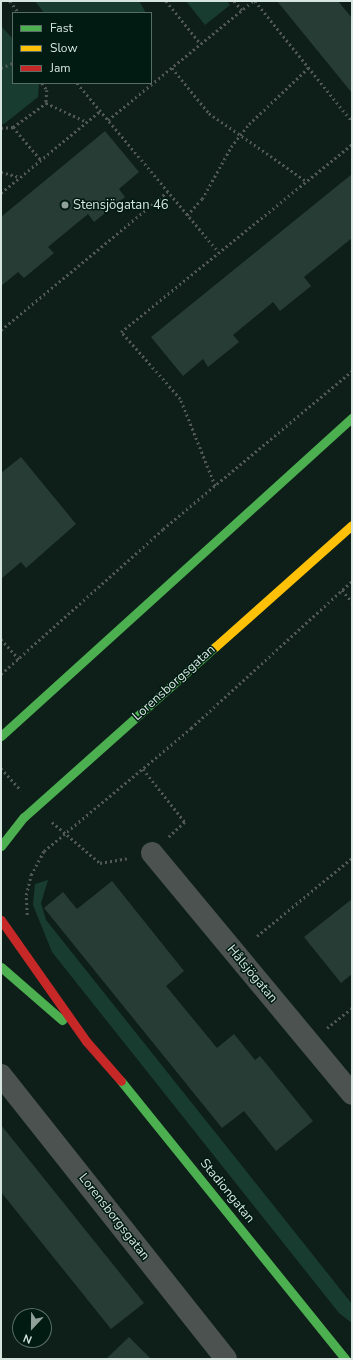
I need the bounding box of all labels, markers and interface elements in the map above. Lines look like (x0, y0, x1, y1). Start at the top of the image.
legend (12, 12, 152, 84)
text: Fast (50, 20, 73, 36)
text: Slow (50, 40, 78, 56)
text: Jam (50, 60, 71, 76)
place label: Stensjögatan 46 (73, 197, 169, 213)
marker: Stensjögatan 46 (60, 200, 70, 210)
street label: Lorensborgsgatan (129, 642, 219, 724)
street label: Hålsjögatan (223, 942, 281, 1006)
street label: Stadiongatan (196, 1156, 258, 1226)
street label: Lorensborgsgatan (75, 1170, 153, 1264)
north arrow (12, 1308, 52, 1348)
text: N (21, 1330, 34, 1347)

